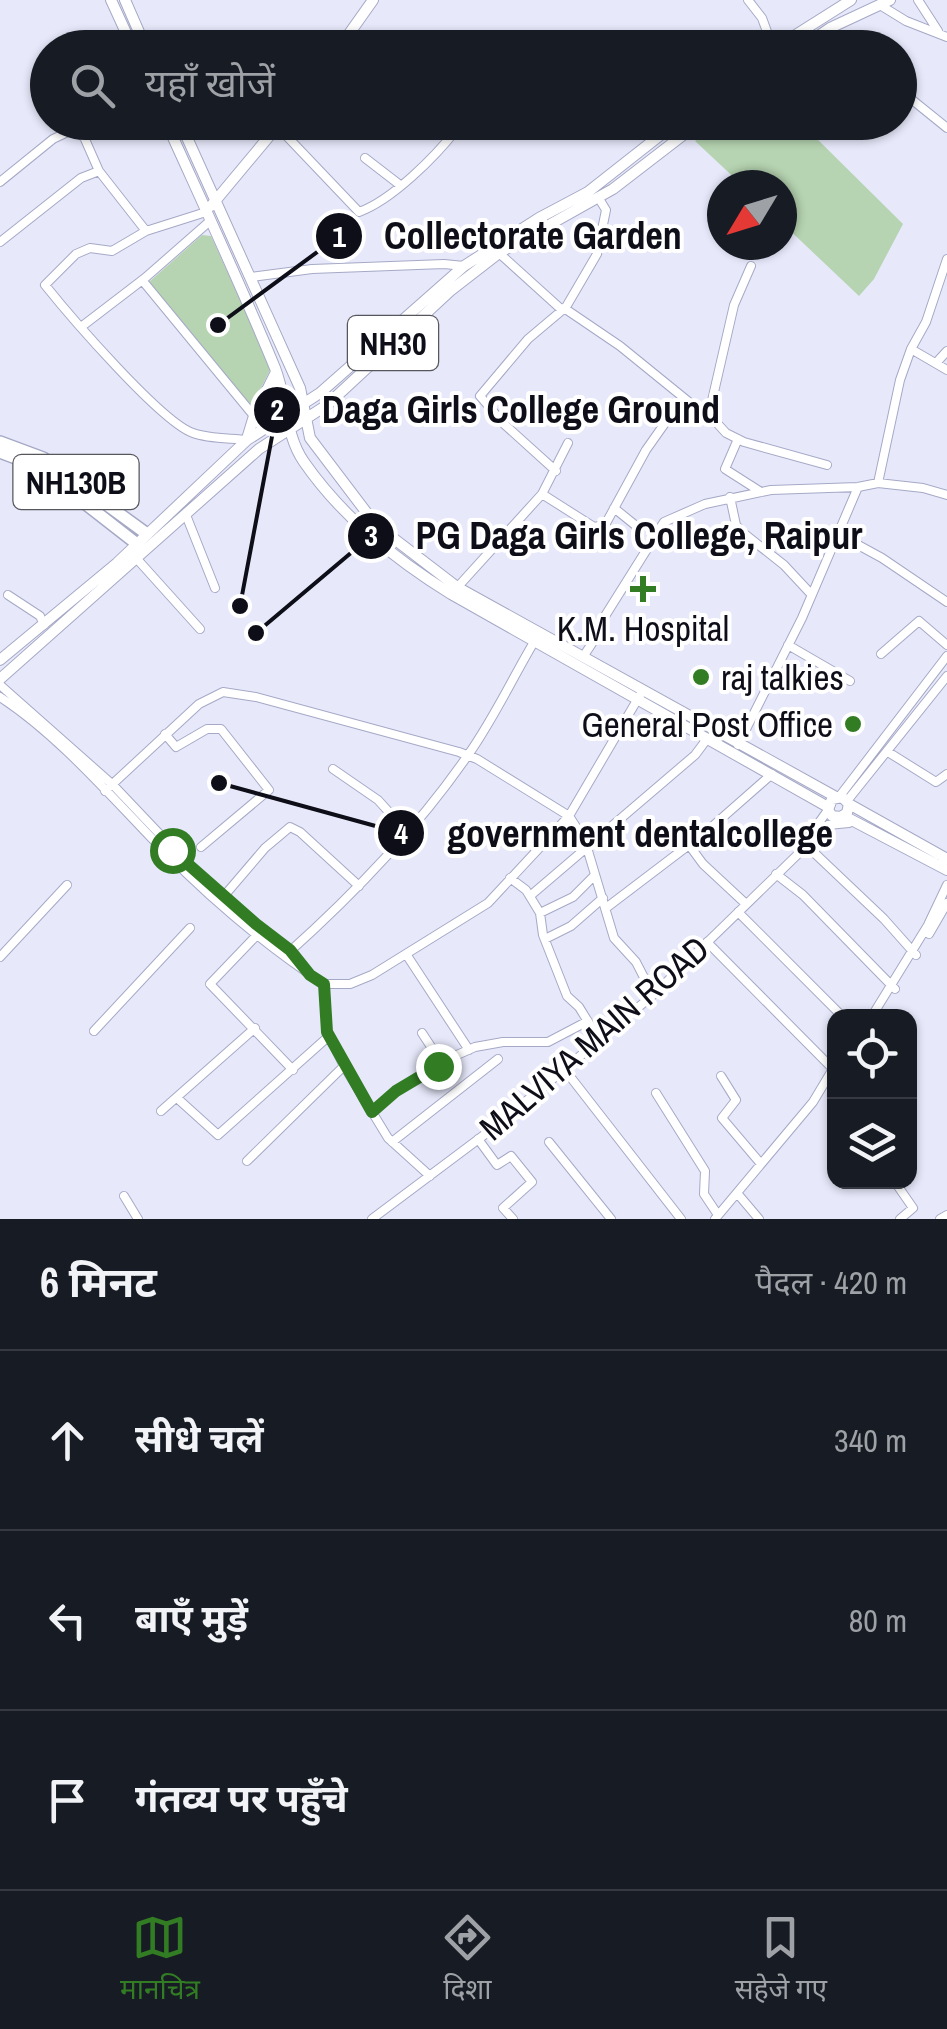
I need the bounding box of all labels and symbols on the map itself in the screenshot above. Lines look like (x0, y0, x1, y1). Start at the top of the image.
north arrow (707, 170, 797, 260)
callout: Collectorate Garden (314, 202, 702, 270)
text: Collectorate Garden (384, 210, 682, 261)
text: 1 (332, 216, 346, 256)
road number: NH30 (348, 316, 438, 370)
callout: Daga Girls College Ground (252, 376, 740, 444)
text: Daga Girls College Ground (322, 384, 720, 435)
text: 2 (270, 389, 284, 429)
road number: NH130B (13, 455, 138, 509)
callout: PG Daga Girls College, Raipur (346, 502, 883, 570)
text: PG Daga Girls College, Raipur (416, 510, 863, 561)
text: 3 (364, 515, 378, 555)
marker: K.M. Hospital (630, 576, 656, 602)
place label: K.M. Hospital (557, 605, 729, 652)
place label: raj talkies (721, 654, 844, 701)
marker: raj talkies (690, 666, 712, 688)
place label: General Post Office (581, 701, 833, 748)
marker: General Post Office (842, 713, 864, 735)
callout: government dentalcollege (376, 799, 853, 867)
text: government dentalcollege (447, 808, 833, 859)
text: 4 (394, 813, 408, 853)
route start (150, 828, 196, 874)
street label: MALVIYA MAIN ROAD (469, 925, 719, 1151)
route end (416, 1044, 462, 1090)

